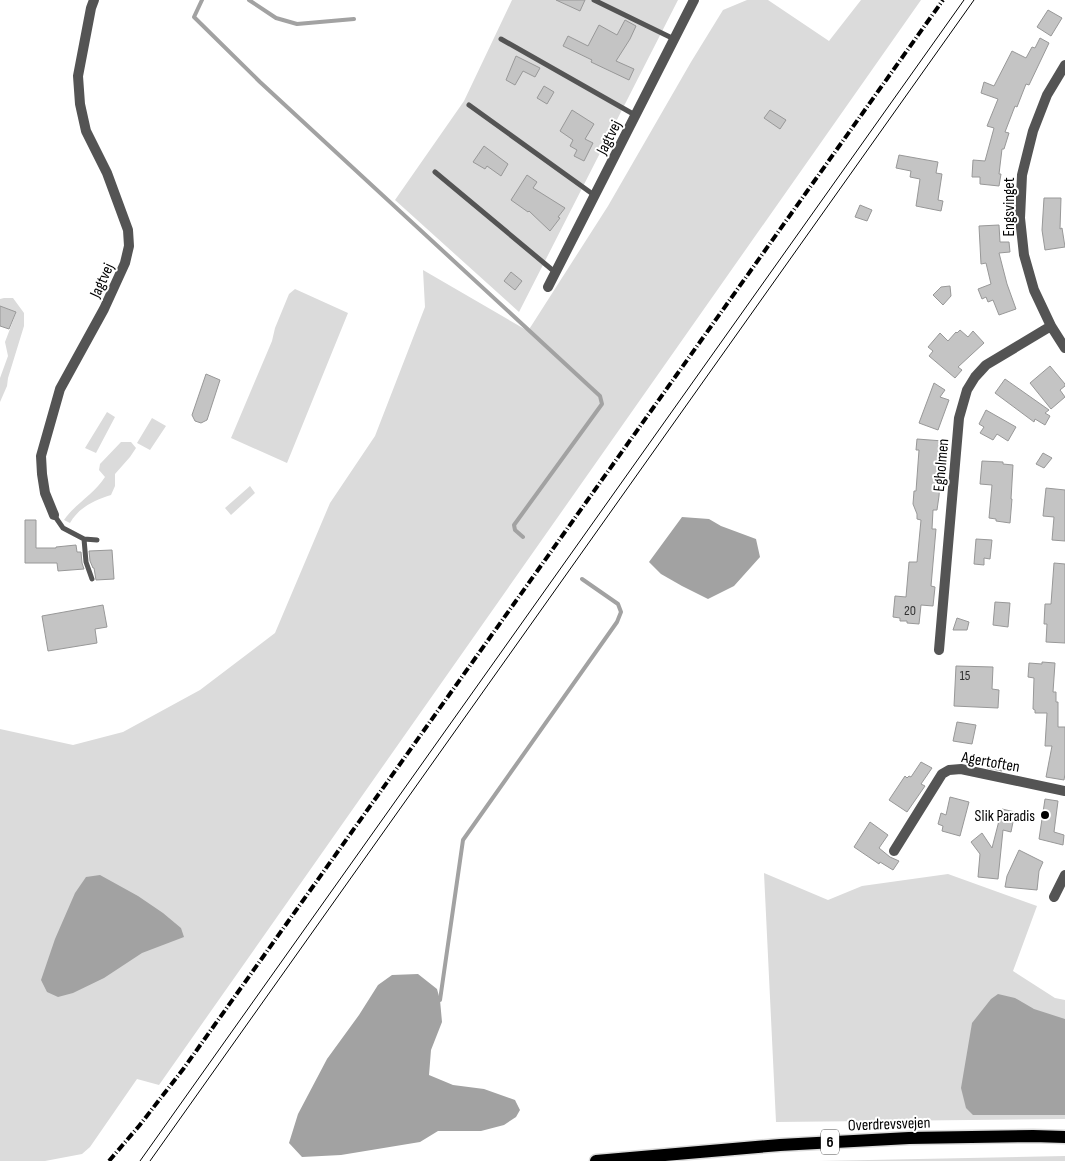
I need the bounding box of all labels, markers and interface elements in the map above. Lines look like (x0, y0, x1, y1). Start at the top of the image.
street label: Jagtvej (592, 117, 626, 159)
street label: Engsvinget (1000, 177, 1019, 237)
street label: Jagtvej (86, 260, 119, 302)
street label: Egholmen (930, 438, 953, 492)
house number: 20 (904, 602, 916, 619)
house number: 15 (960, 667, 971, 684)
street label: Agertoften (959, 748, 1021, 777)
place label: Slik Paradis (975, 807, 1035, 826)
marker: Slik Paradis (1039, 809, 1051, 821)
street label: Overdrevsvejen (847, 1114, 931, 1135)
road number: 6 (821, 1130, 839, 1154)

